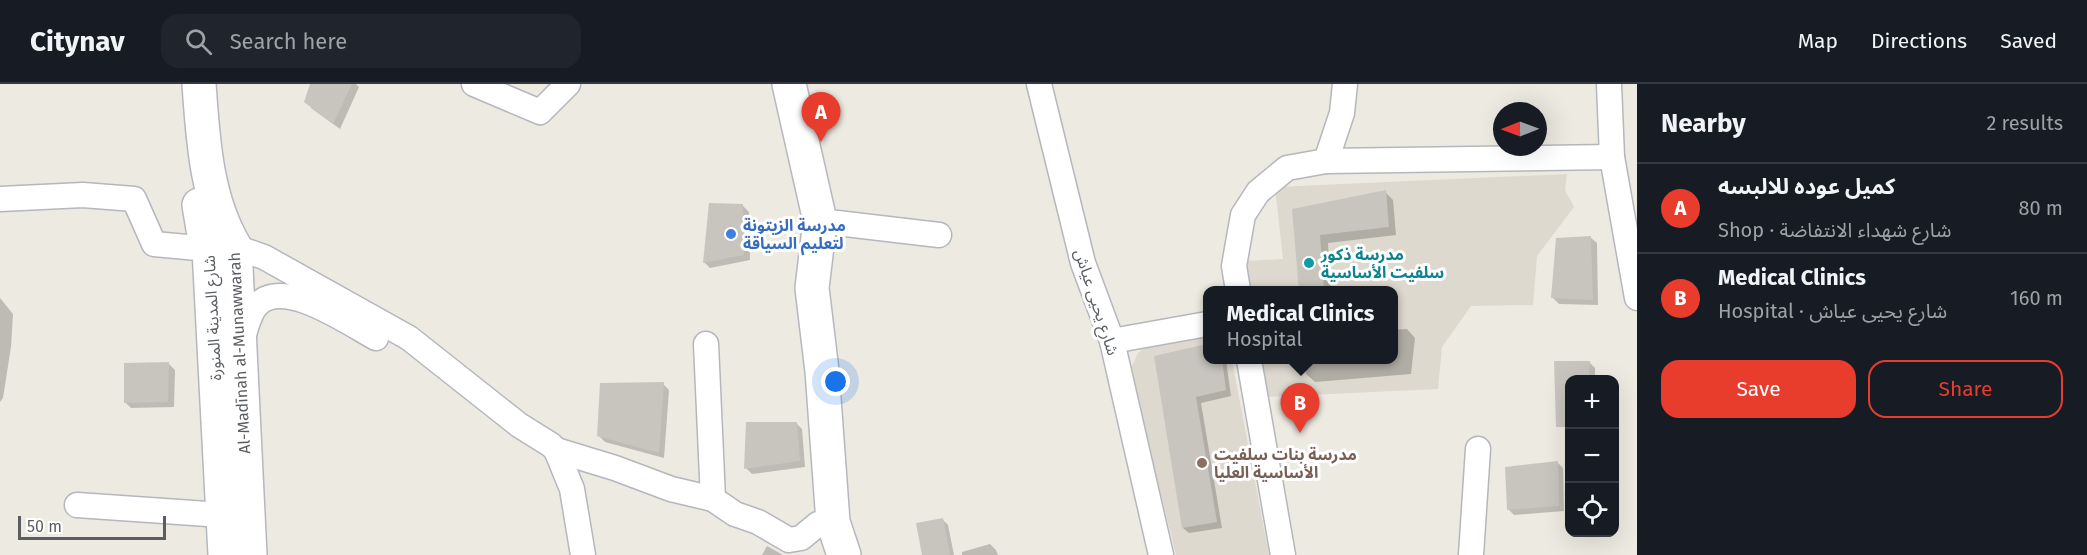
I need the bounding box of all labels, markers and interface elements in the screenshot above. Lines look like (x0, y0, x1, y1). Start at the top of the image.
search box (161, 14, 581, 68)
text: Citynav (30, 25, 125, 58)
icon: search (182, 25, 215, 58)
text: Search here (230, 28, 347, 55)
text: Map (1798, 28, 1838, 54)
text: Directions (1871, 28, 1967, 54)
text: Saved (2000, 28, 2057, 54)
pin: A (802, 92, 840, 142)
north arrow (1493, 102, 1547, 156)
text: Nearby (1661, 108, 1746, 139)
text: 2 results (1986, 111, 2063, 135)
text: كميل عوده للالبسه (1718, 173, 1895, 200)
text: A (1675, 196, 1686, 220)
text: 80 m (2018, 196, 2063, 220)
place label: مدرسة الزيتونة لتعليم السياقة (743, 216, 846, 256)
text: Shop · شارع شهداء الانتفاضة (1718, 218, 1951, 242)
marker: مدرسة الزيتونة لتعليم السياقة (724, 227, 738, 241)
place label: مدرسة ذكور سلفيت الأساسية (1320, 245, 1444, 282)
street label: شارع يحيى عياش (1068, 247, 1123, 359)
street label: Al-Madīnah al-Munawwarah (225, 252, 254, 454)
street label: شارع المدينة المنورة (200, 255, 228, 381)
marker: مدرسة ذكور سلفيت الأساسية (1302, 256, 1316, 270)
text: Medical Clinics (1718, 264, 1866, 291)
popup (1203, 286, 1398, 364)
text: B (1674, 286, 1687, 310)
text: 160 m (2010, 286, 2063, 310)
text: Hospital · شارع يحيى عياش (1718, 299, 1947, 323)
text: Medical Clinics (1227, 300, 1374, 327)
text: Hospital (1227, 327, 1302, 351)
button: Save (1661, 360, 1856, 418)
button: Share (1868, 360, 2063, 418)
your location (821, 367, 850, 396)
map controls (1565, 375, 1619, 537)
button: + (1565, 375, 1619, 429)
pin: B (1280, 384, 1320, 433)
button: − (1565, 429, 1619, 483)
place label: مدرسة بنات سلفيت الأساسية العليا (1214, 445, 1357, 482)
marker: مدرسة بنات سلفيت الأساسية العليا (1195, 456, 1209, 470)
button: locate (1565, 483, 1619, 537)
scale bar (18, 513, 166, 540)
text: 50 m (27, 517, 62, 536)

